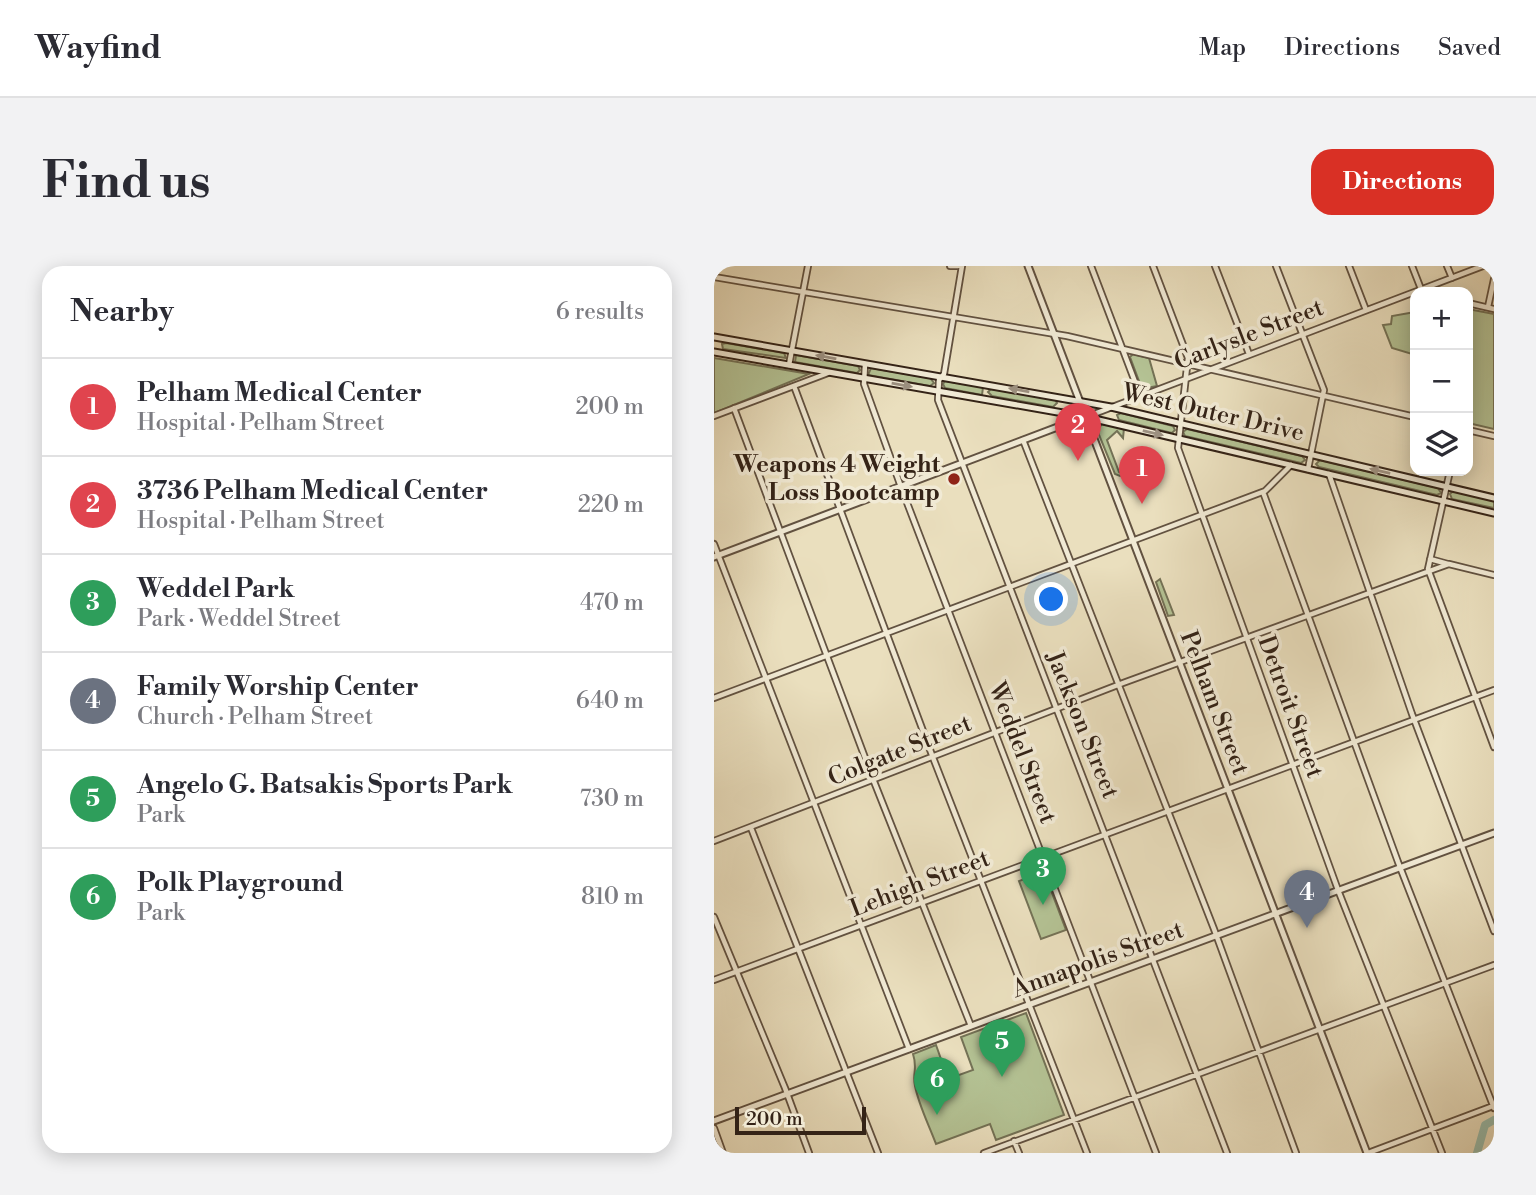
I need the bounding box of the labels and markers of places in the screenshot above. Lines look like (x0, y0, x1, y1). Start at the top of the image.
pin: 2 (1055, 403, 1101, 461)
pin: 1 (1119, 446, 1165, 504)
place label: Weapons 4 Weight Loss Bootcamp (733, 450, 940, 508)
marker: Weapons 4 Weight Loss Bootcamp (946, 471, 962, 487)
pin: 3 (1020, 847, 1066, 905)
pin: 4 (1284, 870, 1330, 928)
pin: 5 (979, 1019, 1025, 1077)
pin: 6 (914, 1057, 960, 1115)

